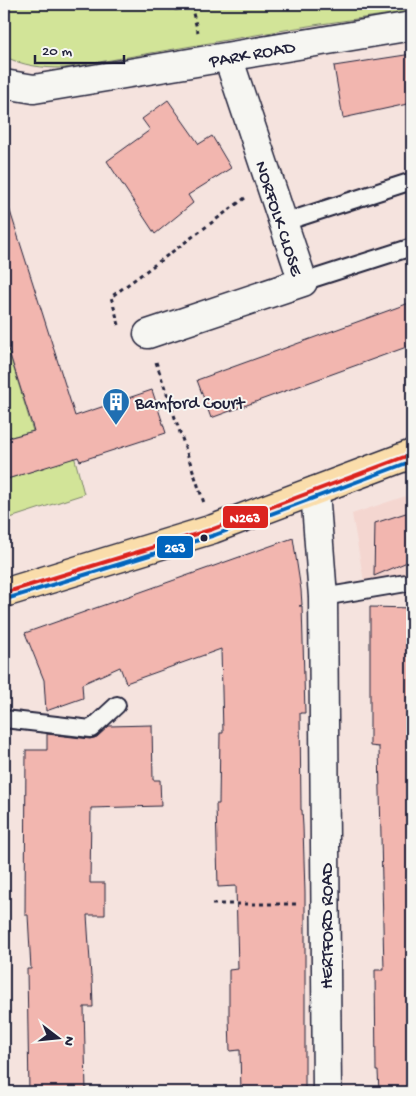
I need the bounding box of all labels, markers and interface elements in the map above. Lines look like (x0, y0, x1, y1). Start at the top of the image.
scale bar (35, 32, 124, 64)
street label: PARK ROAD (207, 38, 297, 74)
text: 20 m (42, 43, 72, 61)
street label: NORFOLK CLOSE (249, 159, 306, 280)
building icon: Bamford Court (101, 387, 131, 426)
place label: Bamford Court (134, 394, 246, 415)
line badge: N263 (222, 505, 269, 529)
text: N263 (230, 511, 260, 528)
unlabelled marker (199, 533, 209, 543)
line badge: 263 (156, 535, 194, 559)
text: 263 (164, 541, 186, 558)
street label: HERTFORD ROAD (318, 863, 339, 989)
north arrow (32, 1014, 82, 1064)
text: N (59, 1034, 78, 1048)

